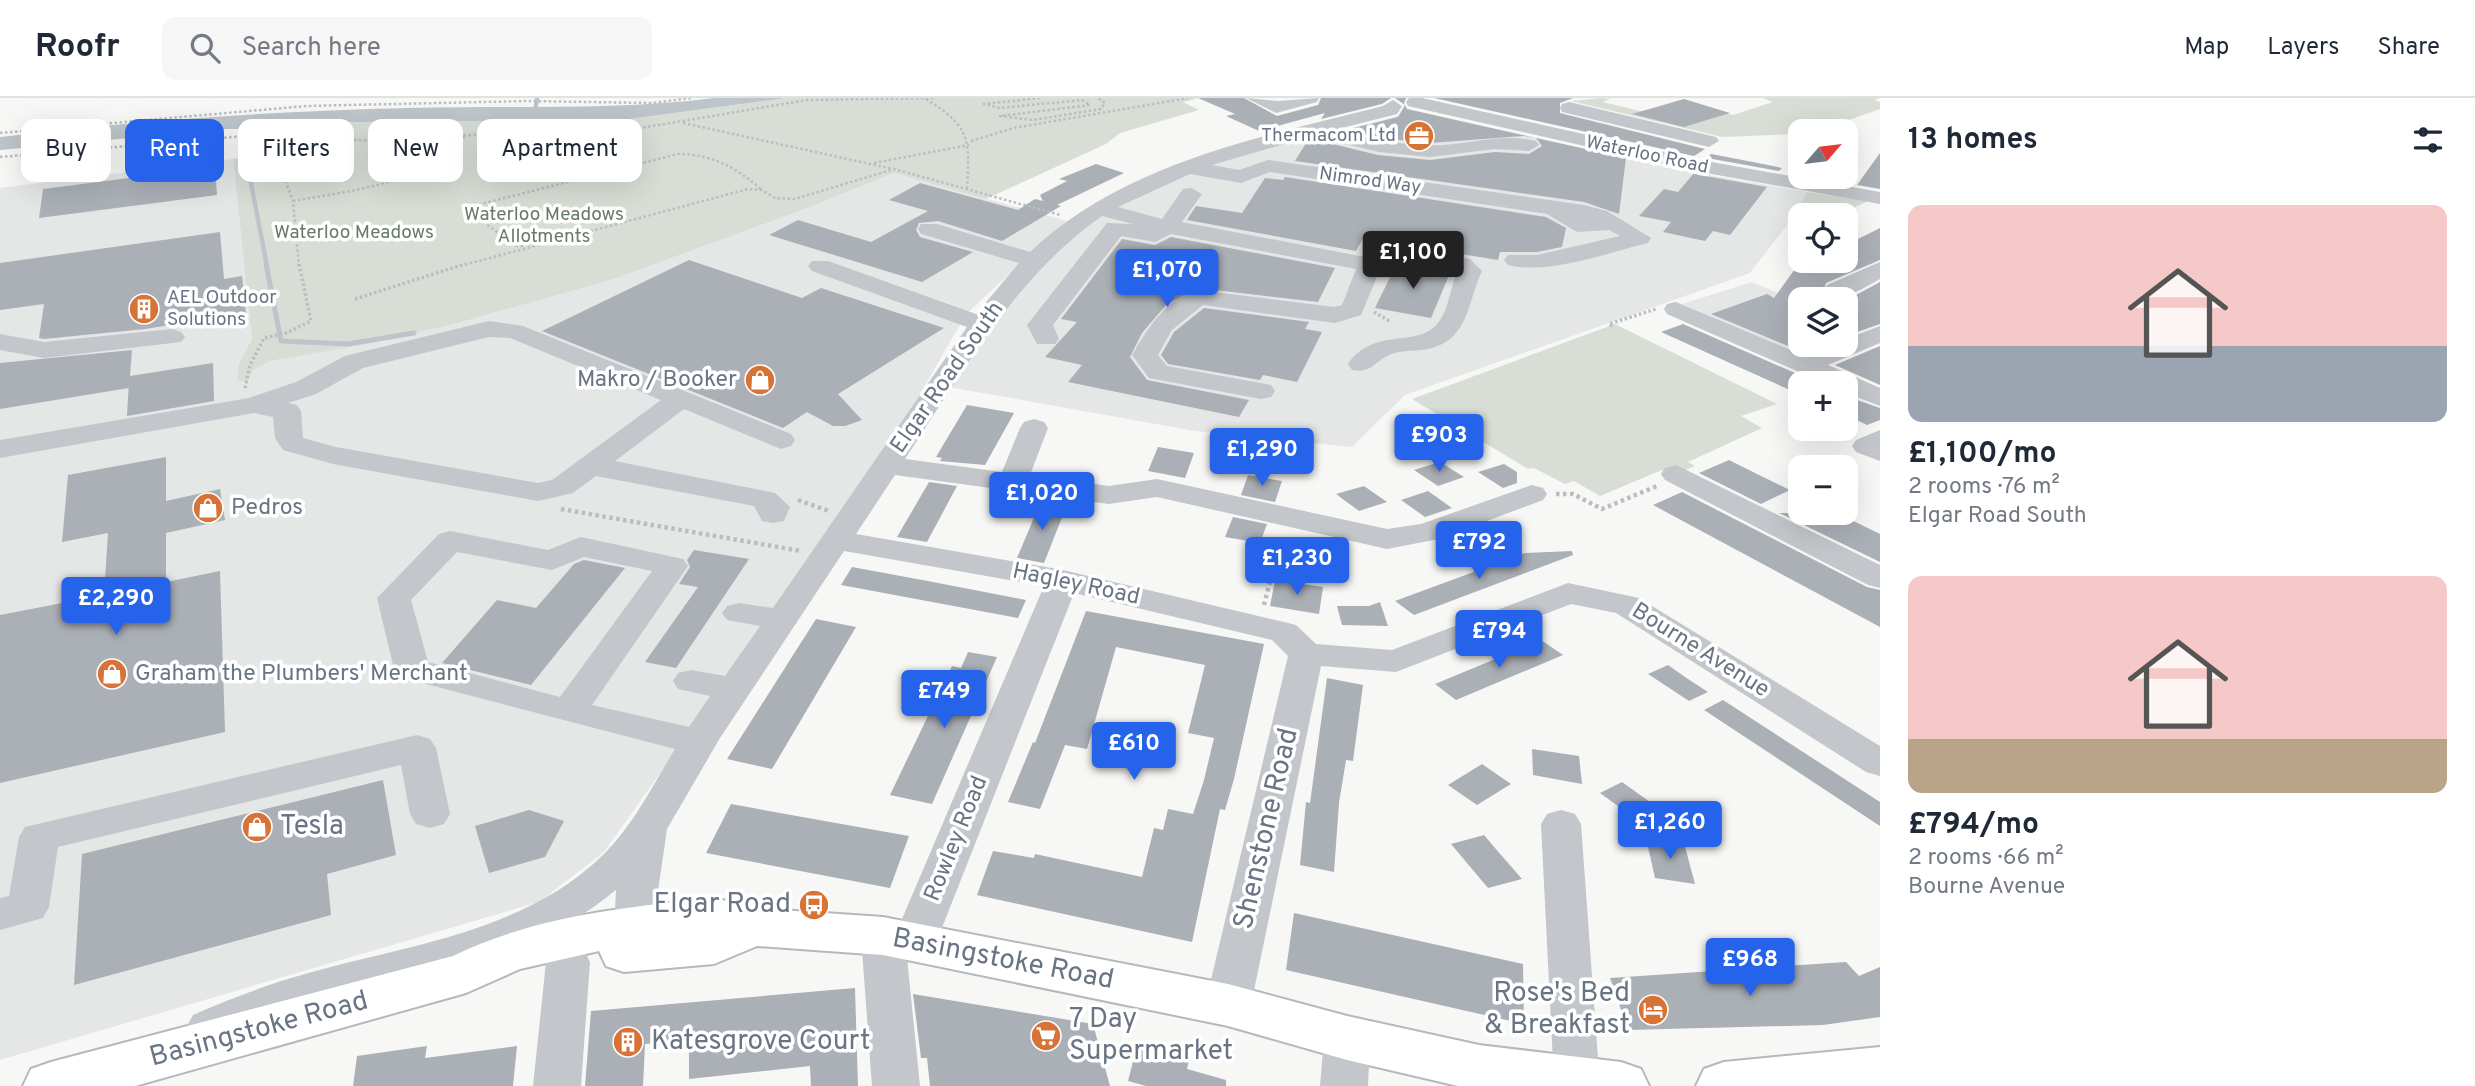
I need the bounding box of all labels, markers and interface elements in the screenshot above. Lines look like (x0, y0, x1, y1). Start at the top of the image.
search box (162, 17, 652, 80)
text: Roofr (35, 27, 120, 69)
icon: search (186, 29, 224, 67)
text: Search here (242, 32, 381, 65)
text: Map (2184, 33, 2229, 63)
text: Layers (2267, 33, 2339, 63)
text: Share (2377, 33, 2440, 63)
chip: Buy (21, 119, 111, 182)
chip: Rent (125, 119, 224, 182)
chip: Filters (238, 119, 354, 182)
chip: New (368, 119, 463, 182)
chip: Apartment (477, 119, 642, 182)
office icon: Thermacom Ltd (1402, 119, 1436, 153)
north arrow (1788, 119, 1858, 189)
map controls (1788, 119, 1858, 525)
icon: filters (2409, 121, 2447, 159)
text: 13 homes (1908, 122, 2038, 159)
place label: Thermacom Ltd (1261, 124, 1396, 148)
street label: Waterloo Road (1583, 130, 1711, 180)
street label: Nimrod Way (1317, 162, 1423, 200)
park label: Waterloo Meadows Allotments (464, 203, 624, 249)
button: locate (1788, 203, 1858, 273)
park label: Waterloo Meadows (274, 221, 434, 245)
pin: £1,100 (1356, 232, 1470, 291)
text: £1,100 (1379, 239, 1447, 268)
pin: £1,070 (1110, 250, 1224, 309)
icon: home (2115, 250, 2241, 376)
text: £1,070 (1131, 257, 1203, 286)
place label: AEL Outdoor Solutions (167, 286, 277, 332)
button: layers (1788, 287, 1858, 357)
building icon: AEL Outdoor Solutions (127, 292, 161, 326)
street label: Elgar Road South (885, 297, 1011, 459)
shop icon: Makro / Booker (743, 363, 777, 397)
place label: Makro / Booker (577, 366, 737, 395)
button: + (1788, 371, 1858, 441)
pin: £903 (1398, 414, 1480, 474)
text: £903 (1410, 422, 1468, 451)
pin: £1,290 (1205, 428, 1319, 488)
text: £1,290 (1226, 436, 1298, 465)
text: £1,100/mo (1908, 436, 2057, 473)
button: − (1788, 455, 1858, 525)
pin: £1,020 (985, 472, 1099, 532)
text: 2 rooms · 76 m² (1908, 473, 2060, 502)
text: £1,020 (1005, 480, 1079, 509)
shop icon: Pedros (191, 491, 225, 525)
place label: Pedros (231, 494, 303, 523)
text: Elgar Road South (1908, 502, 2087, 531)
pin: £792 (1438, 522, 1520, 581)
text: £792 (1452, 529, 1506, 558)
pin: £1,230 (1240, 538, 1354, 597)
text: £1,230 (1261, 545, 1333, 574)
street label: Hagley Road (1010, 557, 1142, 613)
pin: £2,290 (59, 578, 173, 637)
text: £2,290 (77, 585, 155, 614)
street label: Bourne Avenue (1626, 597, 1774, 705)
pin: £794 (1458, 610, 1540, 670)
text: £794 (1471, 618, 1527, 647)
icon: home (2115, 621, 2241, 747)
shop icon: Graham the Plumbers' Merchant (95, 657, 129, 691)
place label: Graham the Plumbers' Merchant (135, 660, 468, 689)
pin: £749 (903, 670, 985, 730)
text: £749 (917, 678, 971, 707)
pin: £610 (1093, 722, 1175, 782)
street label: Shenstone Road (1226, 725, 1308, 933)
text: £610 (1108, 730, 1160, 759)
street label: Rowley Road (919, 772, 995, 906)
pin: £1,260 (1613, 802, 1727, 861)
text: £794/mo (1908, 807, 2039, 844)
place label: Tesla (280, 809, 344, 845)
text: £1,260 (1634, 809, 1706, 838)
shop icon: Tesla (240, 810, 274, 844)
text: 2 rooms · 66 m² (1908, 844, 2064, 873)
text: Bourne Avenue (1908, 873, 2065, 902)
place label: Elgar Road (654, 887, 791, 923)
bus stop icon: Elgar Road (797, 888, 831, 922)
street label: Basingstoke Road (889, 921, 1117, 999)
pin: £968 (1709, 939, 1791, 998)
text: £968 (1722, 946, 1778, 975)
place label: Rose's Bed & Breakfast (1484, 976, 1630, 1044)
street label: Basingstoke Road (146, 984, 372, 1076)
hotel icon: Rose's Bed & Breakfast (1636, 993, 1670, 1027)
place label: 7 Day Supermarket (1069, 1002, 1233, 1070)
supermarket icon: 7 Day Supermarket (1029, 1019, 1063, 1053)
place label: Katesgrove Court (651, 1024, 871, 1060)
building icon: Katesgrove Court (611, 1025, 645, 1059)

